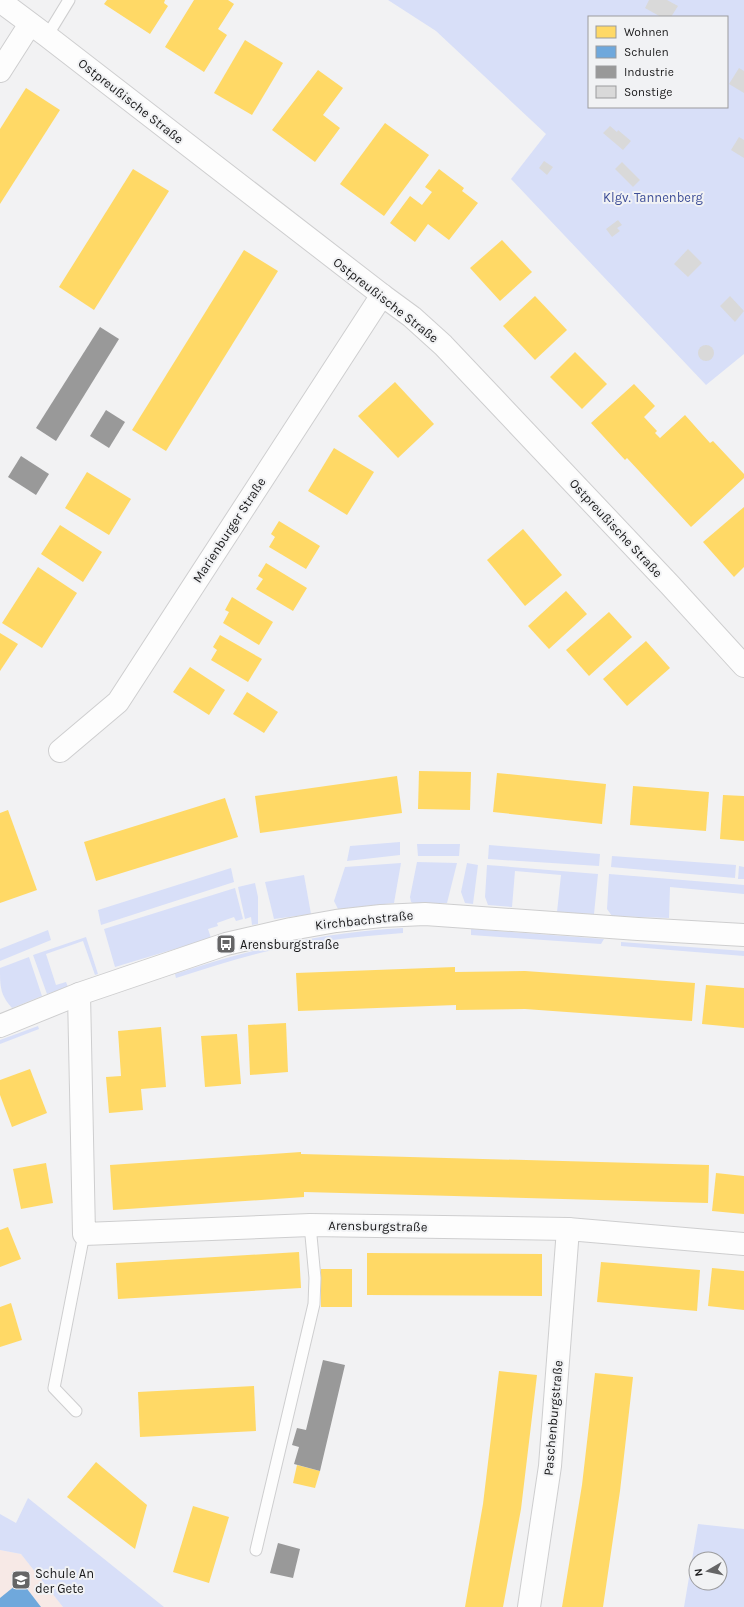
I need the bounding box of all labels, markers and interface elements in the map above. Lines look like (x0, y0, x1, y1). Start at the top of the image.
legend (588, 16, 728, 108)
text: Wohnen (624, 25, 669, 39)
text: Schulen (624, 45, 669, 59)
street label: Ostpreußische Straße (75, 55, 187, 147)
text: Industrie (624, 65, 674, 79)
text: Sonstige (624, 85, 672, 99)
park label: Klgv. Tannenberg (603, 190, 704, 205)
street label: Ostpreußische Straße (330, 254, 442, 346)
street label: Marienburger Straße (189, 474, 269, 585)
street label: Ostpreußische Straße (566, 476, 666, 581)
street label: Kirchbachstraße (314, 907, 414, 933)
bus stop icon: Arensburgstraße (215, 933, 237, 955)
place label: Arensburgstraße (240, 937, 339, 952)
street label: Arensburgstraße (328, 1218, 428, 1234)
street label: Paschenburgstraße (540, 1359, 566, 1476)
north arrow (688, 1551, 728, 1591)
place label: Schule An der Gete (35, 1566, 94, 1596)
text: N (692, 1568, 706, 1577)
school or university icon: Schule An der Gete (10, 1569, 32, 1591)

